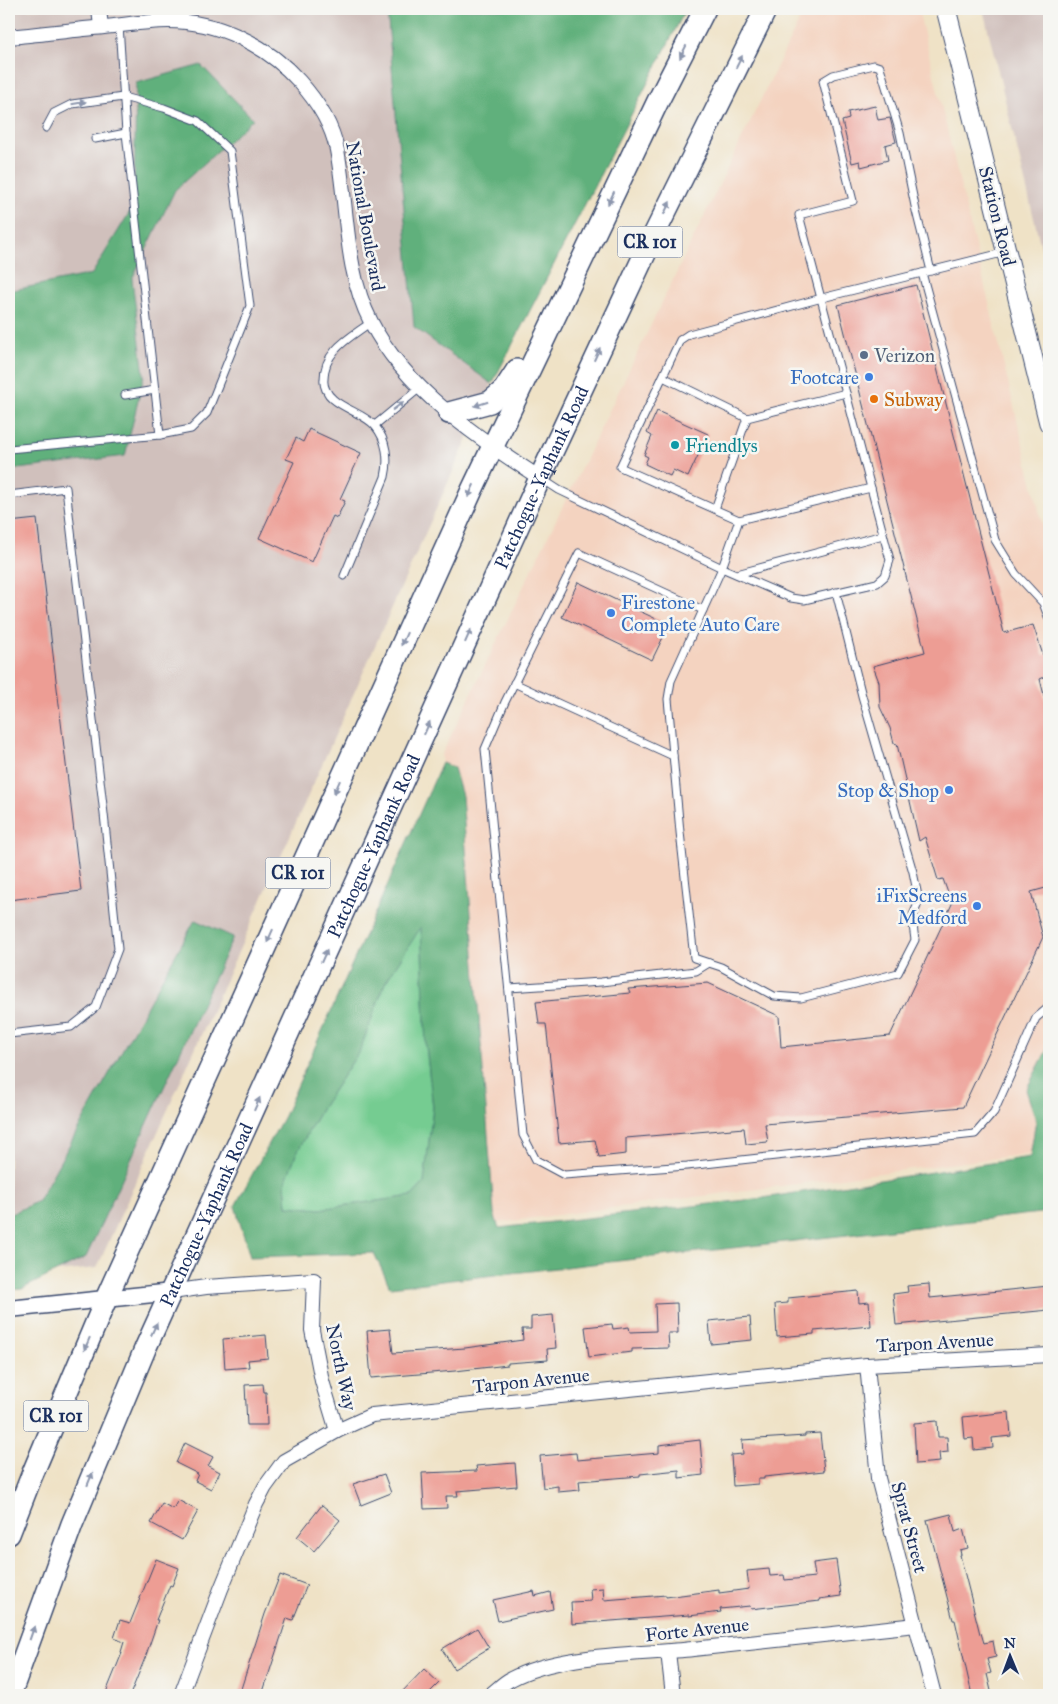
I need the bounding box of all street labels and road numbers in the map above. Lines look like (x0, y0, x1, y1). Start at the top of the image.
street label: National Boulevard (341, 139, 390, 293)
street label: Station Road (974, 164, 1021, 269)
road number: CR 101 (618, 226, 682, 258)
street label: Patchogue-Yaphank Road (489, 382, 594, 573)
street label: Patchogue-Yaphank Road (322, 750, 425, 941)
road number: CR 101 (266, 858, 330, 888)
street label: Patchogue-Yaphank Road (155, 1119, 258, 1310)
street label: North Way (321, 1322, 362, 1413)
street label: Tarpon Avenue (876, 1328, 994, 1357)
street label: Tarpon Avenue (471, 1363, 591, 1398)
road number: CR 101 (23, 1400, 88, 1432)
street label: Sprat Street (886, 1479, 933, 1576)
street label: Forte Avenue (644, 1613, 750, 1646)

